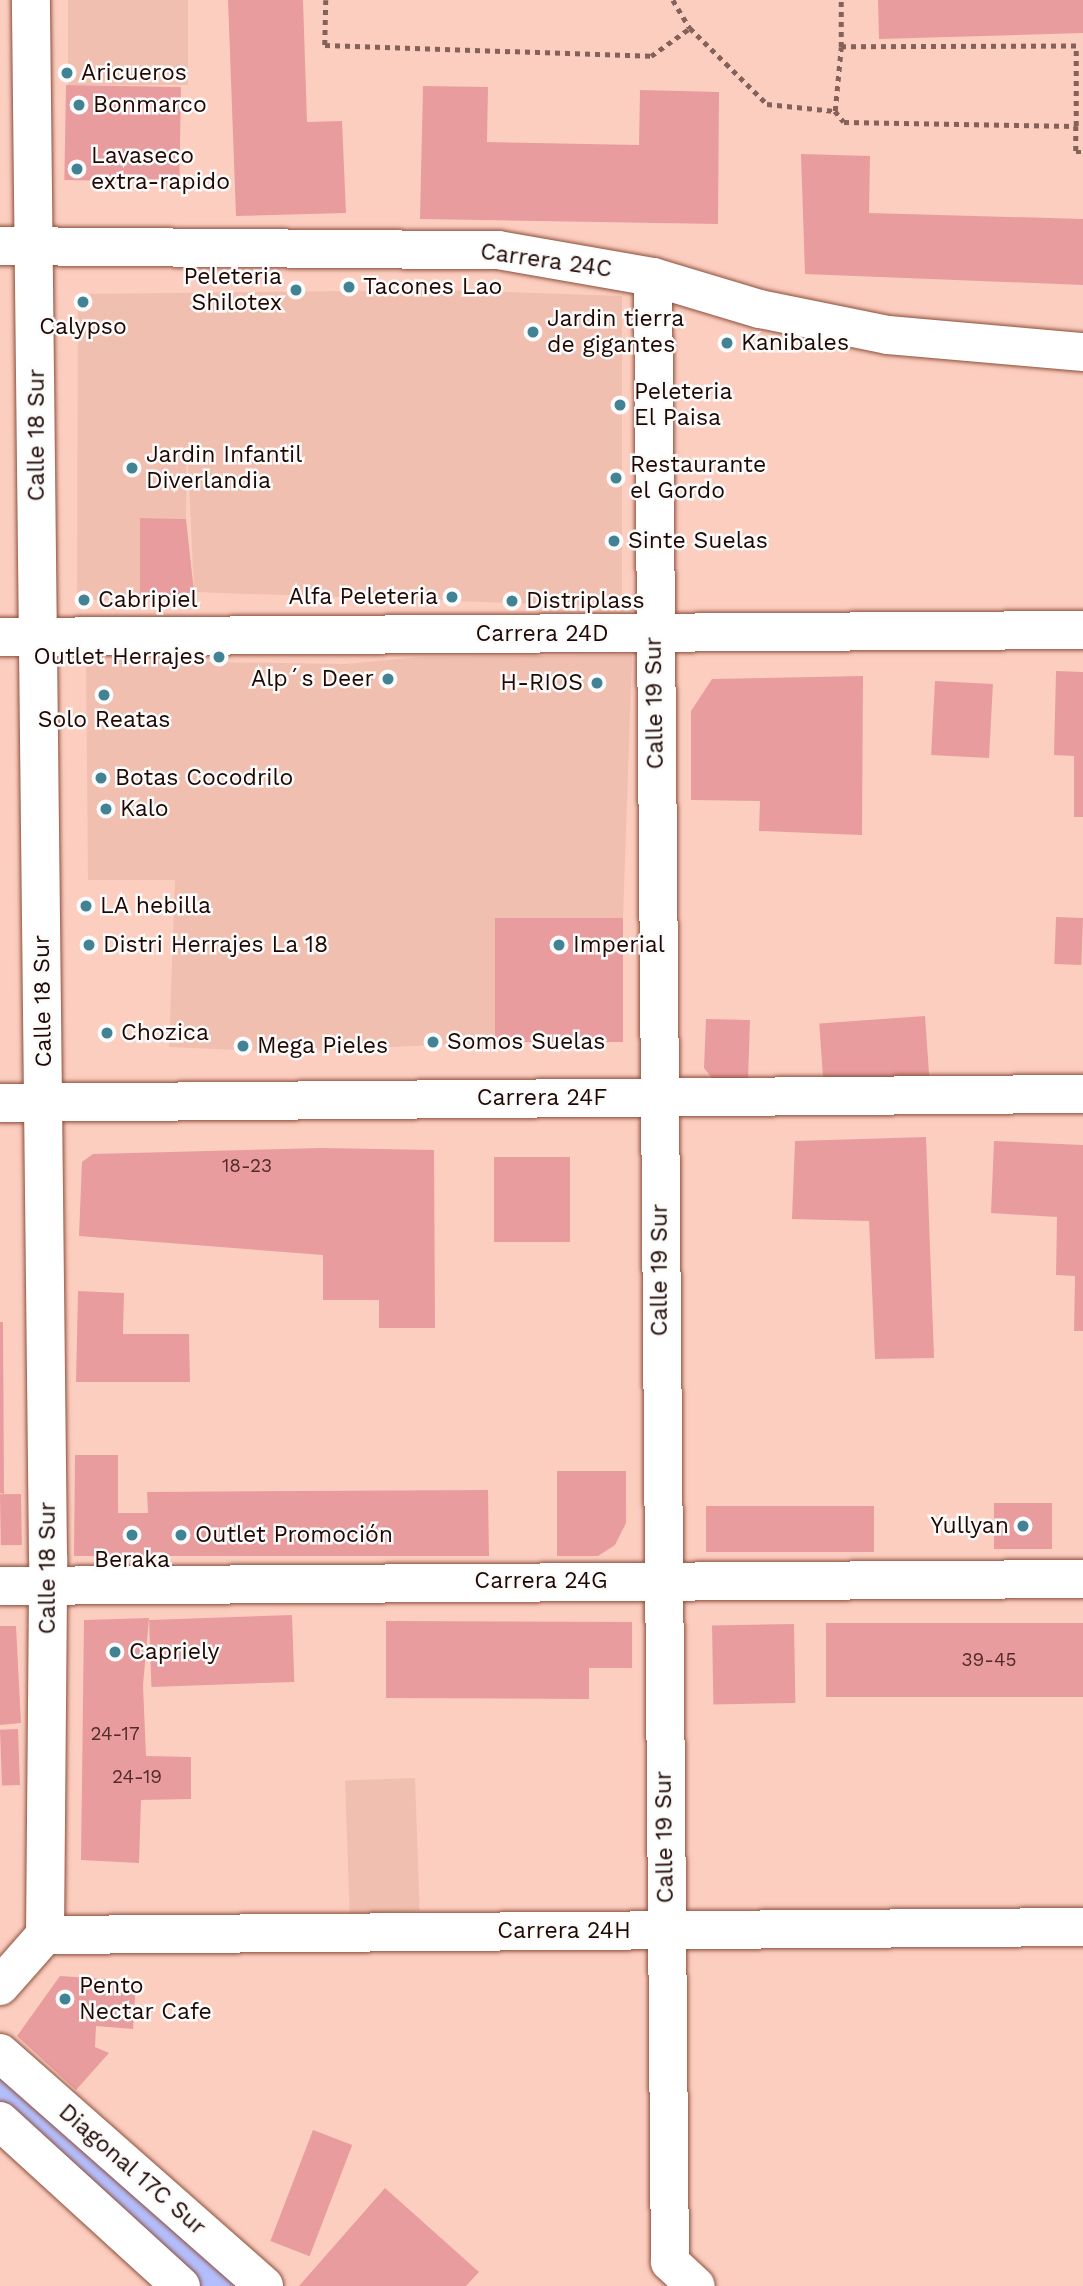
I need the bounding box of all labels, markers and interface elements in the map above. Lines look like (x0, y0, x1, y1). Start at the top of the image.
place label: Aricueros (81, 59, 187, 87)
marker: Aricueros (59, 65, 75, 81)
place label: Bonmarco (93, 91, 207, 119)
marker: Bonmarco (71, 97, 87, 113)
place label: Lavaseco extra-rapido (91, 142, 230, 196)
marker: Lavaseco extra-rapido (69, 161, 85, 177)
street label: Carrera 24C (478, 238, 614, 284)
place label: Peleteria Shilotex (184, 263, 282, 317)
place label: Tacones Lao (363, 273, 502, 301)
marker: Tacones Lao (341, 279, 357, 295)
marker: Peleteria Shilotex (288, 282, 304, 298)
marker: Calypso (75, 294, 91, 310)
place label: Jardin tierra de gigantes (547, 305, 685, 359)
place label: Calypso (39, 313, 127, 341)
marker: Jardin tierra de gigantes (525, 324, 541, 340)
place label: Kanibales (741, 329, 849, 357)
marker: Kanibales (719, 335, 735, 351)
street label: Calle 18 Sur (23, 368, 51, 502)
place label: Peleteria El Paisa (634, 378, 732, 432)
marker: Peleteria El Paisa (612, 397, 628, 413)
place label: Jardin Infantil Diverlandia (146, 441, 302, 495)
place label: Restaurante el Gordo (630, 451, 766, 505)
marker: Jardin Infantil Diverlandia (124, 460, 140, 476)
marker: Restaurante el Gordo (608, 470, 624, 486)
place label: Sinte Suelas (628, 527, 768, 555)
marker: Sinte Suelas (606, 533, 622, 549)
place label: Alfa Peleteria (288, 583, 438, 611)
place label: Cabripiel (98, 586, 198, 614)
place label: Distriplass (526, 587, 645, 615)
marker: Alfa Peleteria (444, 589, 460, 605)
marker: Cabripiel (76, 592, 92, 608)
marker: Distriplass (504, 593, 520, 609)
street label: Carrera 24D (475, 620, 609, 648)
street label: Calle 19 Sur (640, 636, 670, 770)
place label: Outlet Herrajes (34, 643, 205, 671)
marker: Outlet Herrajes (211, 649, 227, 665)
place label: Alp´s Deer (251, 665, 374, 693)
place label: H-RIOS (500, 669, 583, 697)
marker: Alp´s Deer (380, 671, 396, 687)
marker: H-RIOS (589, 675, 605, 691)
marker: Solo Reatas (96, 687, 112, 703)
place label: Solo Reatas (38, 706, 170, 734)
place label: Botas Cocodrilo (115, 764, 293, 792)
marker: Botas Cocodrilo (93, 770, 109, 786)
place label: Kalo (120, 795, 169, 823)
marker: Kalo (98, 801, 114, 817)
place label: LA hebilla (100, 892, 212, 920)
marker: LA hebilla (78, 898, 94, 914)
place label: Distri Herrajes La 18 (103, 931, 329, 959)
place label: Imperial (573, 931, 665, 959)
street label: Calle 18 Sur (28, 934, 58, 1068)
marker: Distri Herrajes La 18 (81, 937, 97, 953)
marker: Imperial (551, 937, 567, 953)
place label: Chozica (121, 1019, 209, 1047)
marker: Chozica (99, 1025, 115, 1041)
place label: Somos Suelas (447, 1028, 605, 1056)
place label: Mega Pieles (257, 1032, 389, 1060)
marker: Somos Suelas (425, 1034, 441, 1050)
marker: Mega Pieles (235, 1038, 251, 1054)
street label: Carrera 24F (476, 1084, 608, 1112)
house number: 18-23 (222, 1155, 272, 1177)
street label: Calle 19 Sur (646, 1203, 674, 1337)
street label: Calle 18 Sur (34, 1501, 62, 1635)
place label: Yullyan (931, 1512, 1009, 1540)
marker: Yullyan (1015, 1518, 1031, 1534)
place label: Outlet Promoción (195, 1521, 393, 1549)
marker: Beraka (124, 1527, 140, 1543)
marker: Outlet Promoción (173, 1527, 189, 1543)
place label: Beraka (94, 1546, 170, 1574)
street label: Carrera 24G (474, 1567, 608, 1595)
place label: Capriely (129, 1638, 219, 1666)
marker: Capriely (107, 1644, 123, 1660)
house number: 39-45 (961, 1649, 1017, 1671)
house number: 24-17 (90, 1723, 140, 1745)
house number: 24-19 (112, 1766, 162, 1788)
street label: Calle 19 Sur (650, 1770, 680, 1904)
street label: Carrera 24H (497, 1917, 631, 1945)
place label: Pento Nectar Cafe (79, 1972, 212, 2026)
marker: Pento Nectar Cafe (57, 1991, 73, 2007)
street label: Diagonal 17C Sur (52, 2098, 212, 2242)

